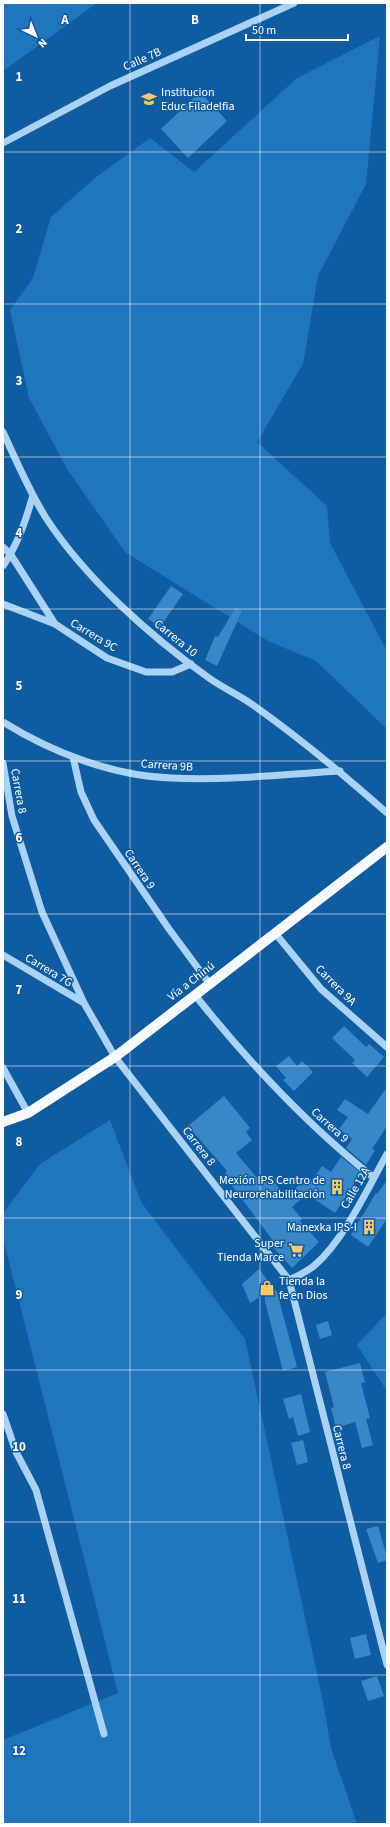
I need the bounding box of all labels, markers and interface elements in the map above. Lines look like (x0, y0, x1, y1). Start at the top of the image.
text: A (60, 11, 69, 29)
text: B (191, 11, 199, 29)
north arrow (16, 16, 56, 56)
scale bar (246, 16, 348, 42)
text: 50 m (252, 22, 276, 39)
text: N (35, 35, 50, 51)
street label: Calle 7B (120, 43, 164, 75)
text: 1 (16, 68, 23, 86)
place label: Institucion Educ Filadelfia (161, 84, 234, 115)
school or university icon: Institucion Educ Filadelfia (140, 90, 158, 108)
text: 2 (16, 220, 23, 238)
text: 3 (16, 372, 23, 390)
text: 4 (16, 524, 23, 542)
street label: Carrera 9C (67, 615, 121, 656)
street label: Carrera 10 (150, 616, 201, 661)
text: 5 (16, 677, 23, 695)
street label: Carrera 9B (140, 755, 194, 776)
street label: Carrera 8 (6, 767, 31, 815)
text: 6 (16, 829, 23, 847)
street label: Carrera 9 (120, 846, 159, 893)
street label: Carrera 7G (22, 950, 76, 991)
street label: Vía a Chinú (164, 958, 218, 1005)
street label: Carrera 9A (311, 961, 360, 1010)
text: 7 (16, 981, 23, 999)
street label: Carrera 9 (307, 1104, 352, 1147)
street label: Carrera 8 (178, 1123, 219, 1169)
text: 8 (16, 1133, 23, 1151)
street label: Calle 12A (337, 1164, 374, 1212)
place label: Mexión IPS Centro de Neurorehabilitación (219, 1172, 325, 1203)
building icon: Mexión IPS Centro de Neurorehabilitación (328, 1178, 346, 1196)
building icon: Manexka IPS-I (360, 1218, 378, 1236)
place label: Manexka IPS-I (287, 1219, 357, 1236)
place label: Super Tienda Marce (217, 1235, 285, 1266)
supermarket icon: Super Tienda Marce (287, 1241, 305, 1259)
place label: Tienda la fe en Dios (279, 1273, 328, 1304)
shop icon: Tienda la fe en Dios (258, 1279, 276, 1297)
text: 9 (16, 1286, 23, 1304)
street label: Carrera 8 (328, 1423, 355, 1471)
text: 10 (12, 1438, 26, 1456)
text: 11 (12, 1590, 26, 1608)
text: 12 (12, 1742, 26, 1760)

